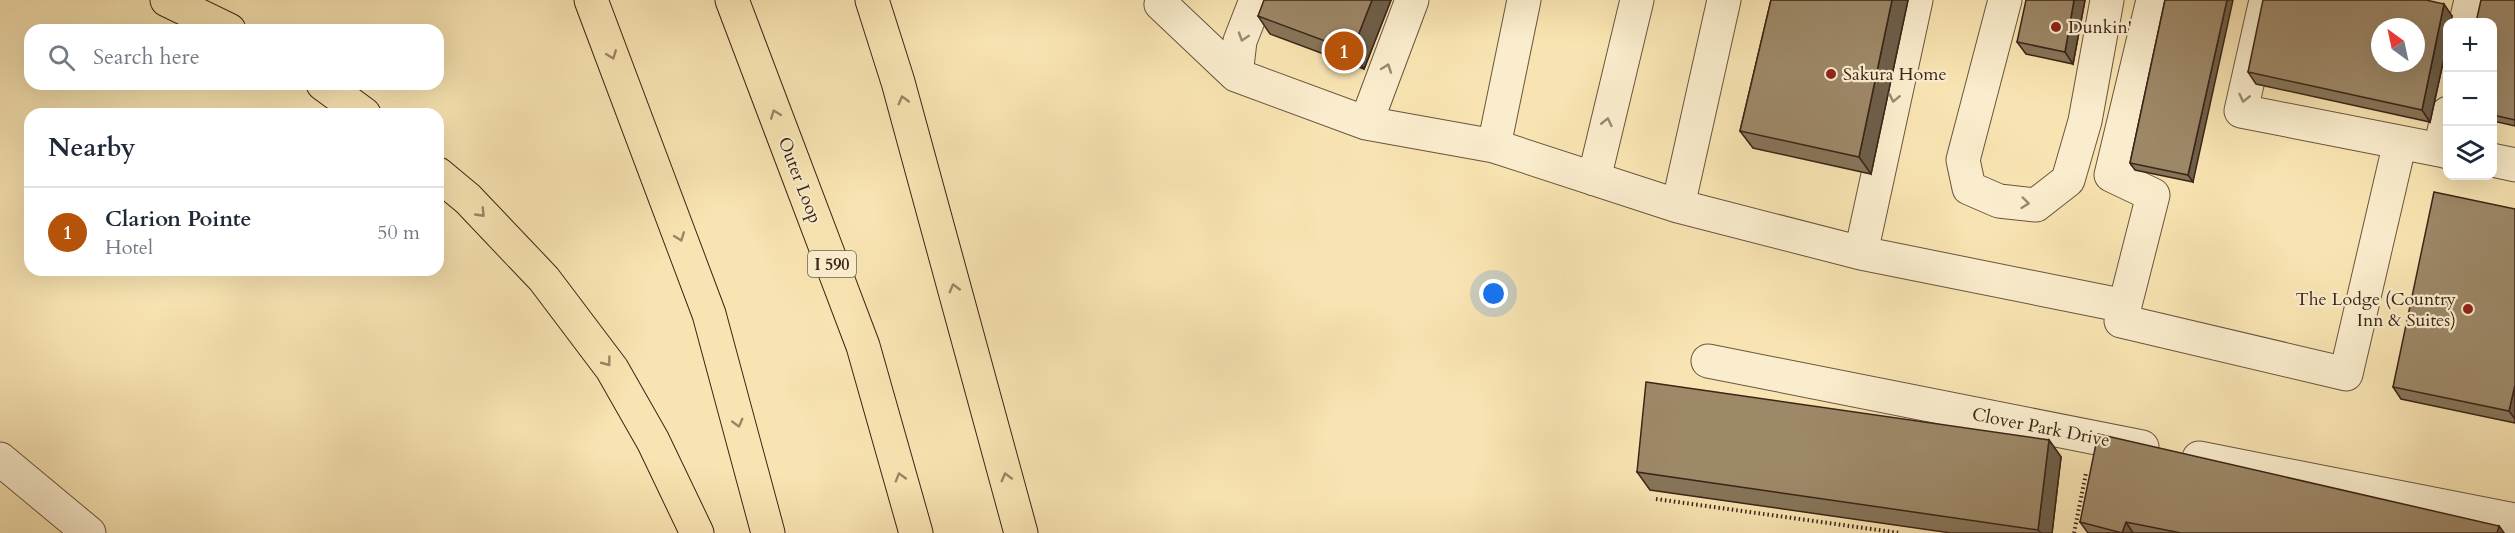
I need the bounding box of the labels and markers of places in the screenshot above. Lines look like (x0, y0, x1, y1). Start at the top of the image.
place label: Dunkin' (2068, 15, 2132, 40)
marker: Dunkin' (2049, 20, 2063, 34)
pin: 1 (1324, 28, 1364, 74)
place label: Sakura Home (1843, 62, 1947, 87)
marker: Sakura Home (1824, 67, 1838, 81)
place label: The Lodge (Country Inn & Suites) (2296, 287, 2456, 333)
marker: The Lodge (Country Inn & Suites) (2461, 302, 2475, 316)

